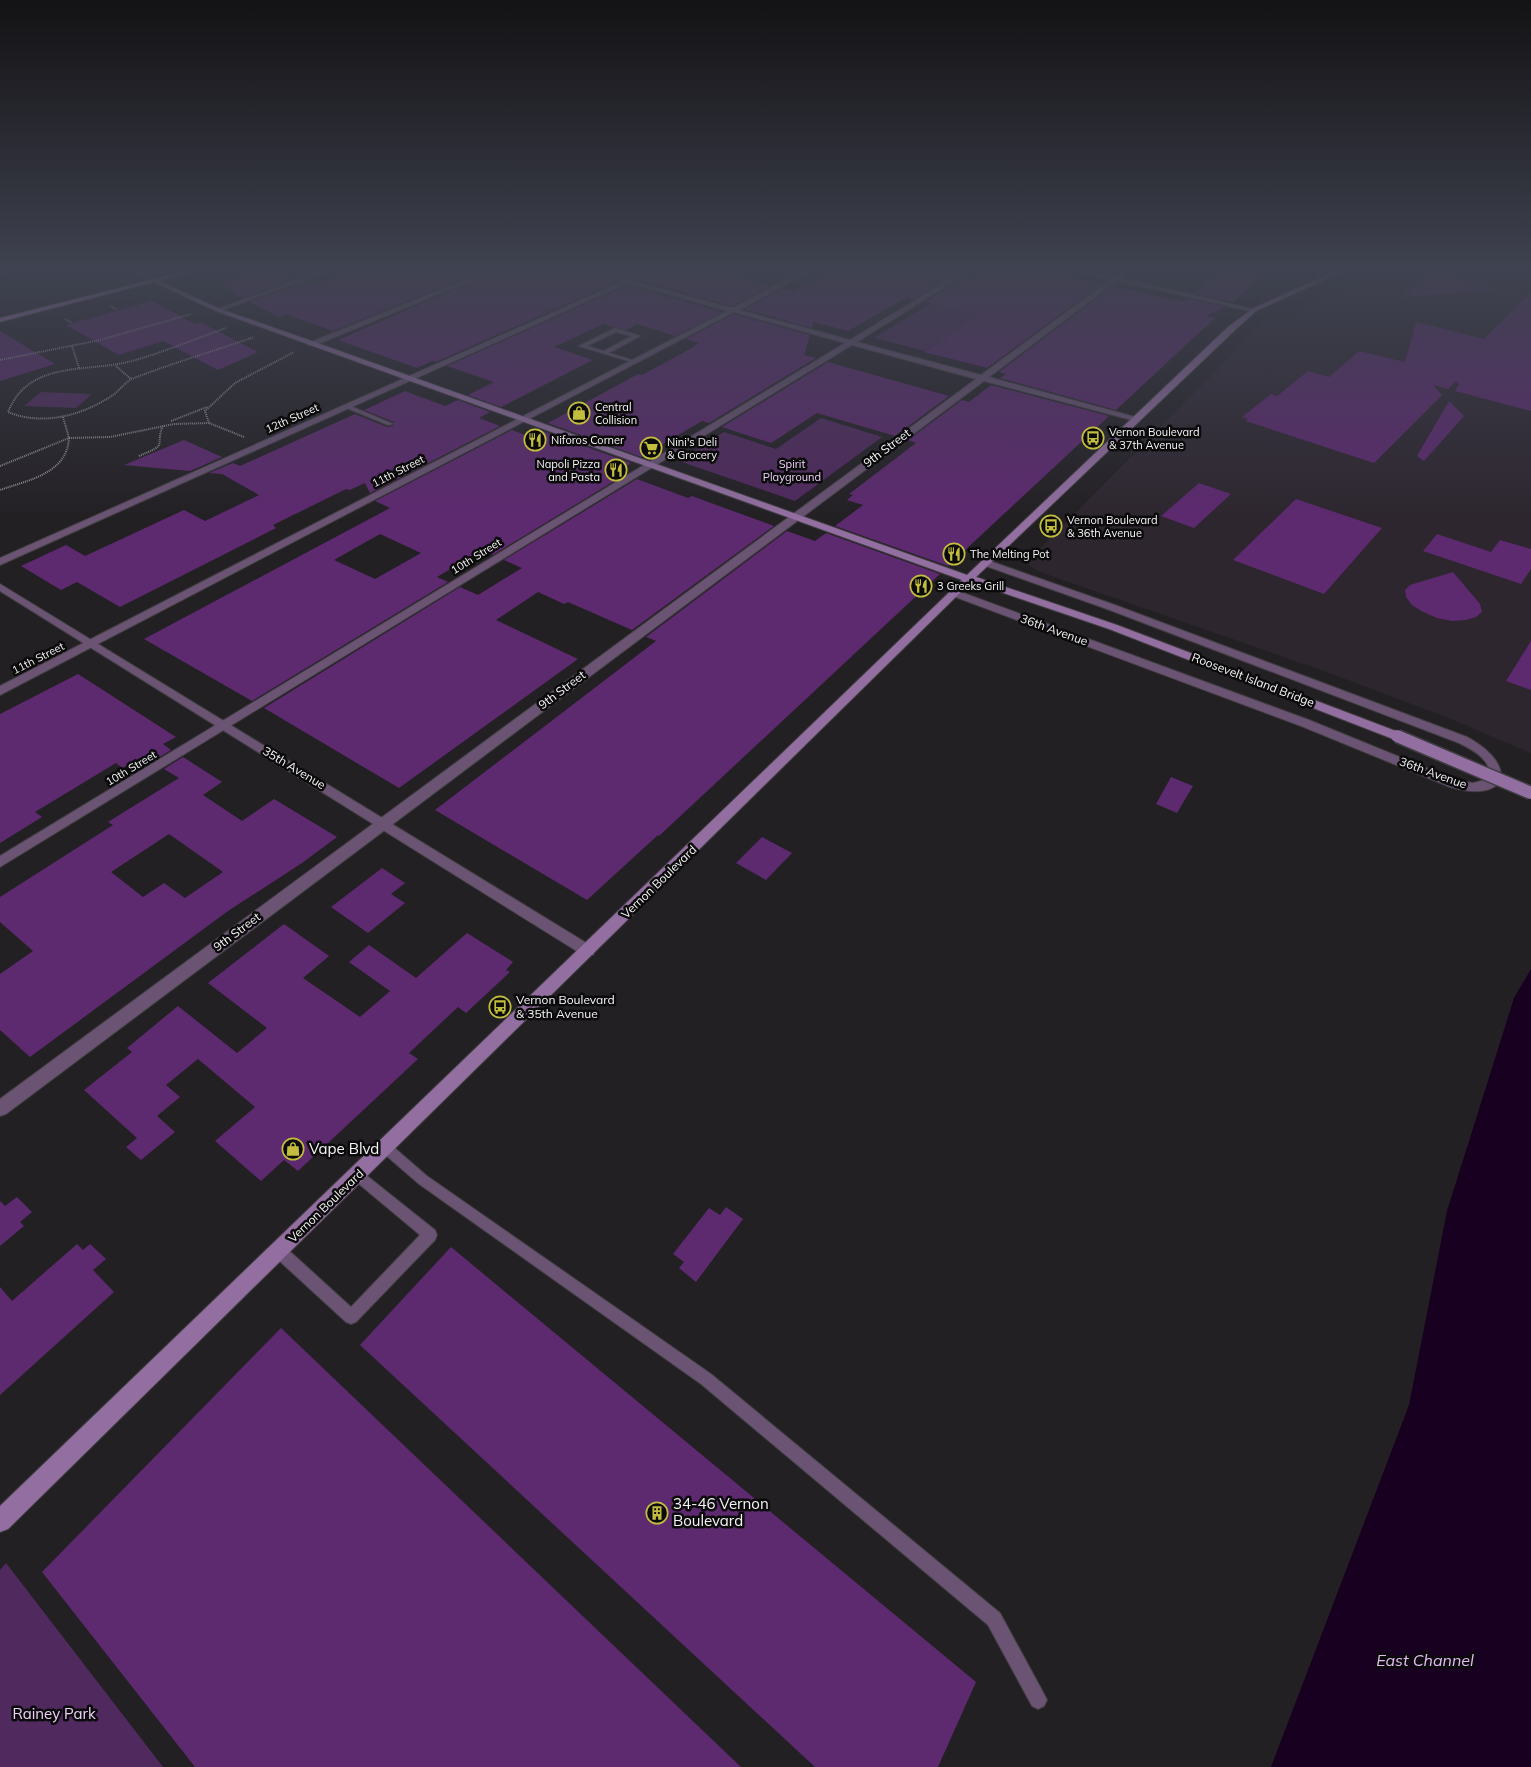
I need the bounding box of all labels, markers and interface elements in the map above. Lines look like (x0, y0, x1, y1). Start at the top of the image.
street label: 12th Street (263, 400, 321, 436)
place label: Central Collision (595, 400, 637, 427)
shop icon: Central Collision (567, 401, 591, 425)
street label: 9th Street (860, 425, 913, 470)
place label: Vernon Boulevard & 37th Avenue (1109, 425, 1200, 452)
bus stop icon: Vernon Boulevard & 37th Avenue (1081, 426, 1105, 450)
restaurant icon: Niforos Corner (523, 428, 547, 452)
place label: Niforos Corner (551, 433, 624, 447)
place label: Nini's Deli & Grocery (667, 435, 717, 462)
supermarket icon: Nini's Deli & Grocery (639, 436, 663, 460)
street label: 11th Street (370, 452, 427, 490)
place label: Napoli Pizza and Pasta (536, 457, 600, 484)
park label: Spirit Playground (763, 457, 821, 484)
restaurant icon: Napoli Pizza and Pasta (604, 458, 628, 482)
place label: Vernon Boulevard & 36th Avenue (1067, 513, 1158, 540)
bus stop icon: Vernon Boulevard & 36th Avenue (1039, 514, 1063, 538)
street label: 10th Street (448, 535, 504, 577)
restaurant icon: The Melting Pot (942, 542, 966, 566)
place label: The Melting Pot (970, 547, 1050, 561)
restaurant icon: 3 Greeks Grill (909, 574, 933, 598)
place label: 3 Greeks Grill (937, 579, 1004, 593)
street label: 36th Avenue (1018, 610, 1090, 649)
street label: 11th Street (10, 639, 67, 677)
street label: Roosevelt Island Bridge (1190, 649, 1317, 710)
street label: 9th Street (535, 667, 588, 712)
street label: 35th Avenue (260, 743, 328, 792)
street label: 10th Street (103, 747, 159, 789)
street label: 36th Avenue (1397, 753, 1469, 792)
street label: Vernon Boulevard (618, 842, 699, 921)
street label: 9th Street (210, 909, 263, 954)
place label: Vernon Boulevard & 35th Avenue (516, 992, 615, 1021)
bus stop icon: Vernon Boulevard & 35th Avenue (488, 995, 512, 1019)
shop icon: Vape Blvd (281, 1137, 305, 1161)
place label: Vape Blvd (309, 1139, 379, 1158)
street label: Vernon Boulevard (285, 1166, 366, 1245)
place label: 34-46 Vernon Boulevard (673, 1494, 769, 1530)
building icon: 34-46 Vernon Boulevard (645, 1501, 669, 1525)
water label: East Channel (1376, 1650, 1474, 1670)
park label: Rainey Park (12, 1704, 96, 1723)

